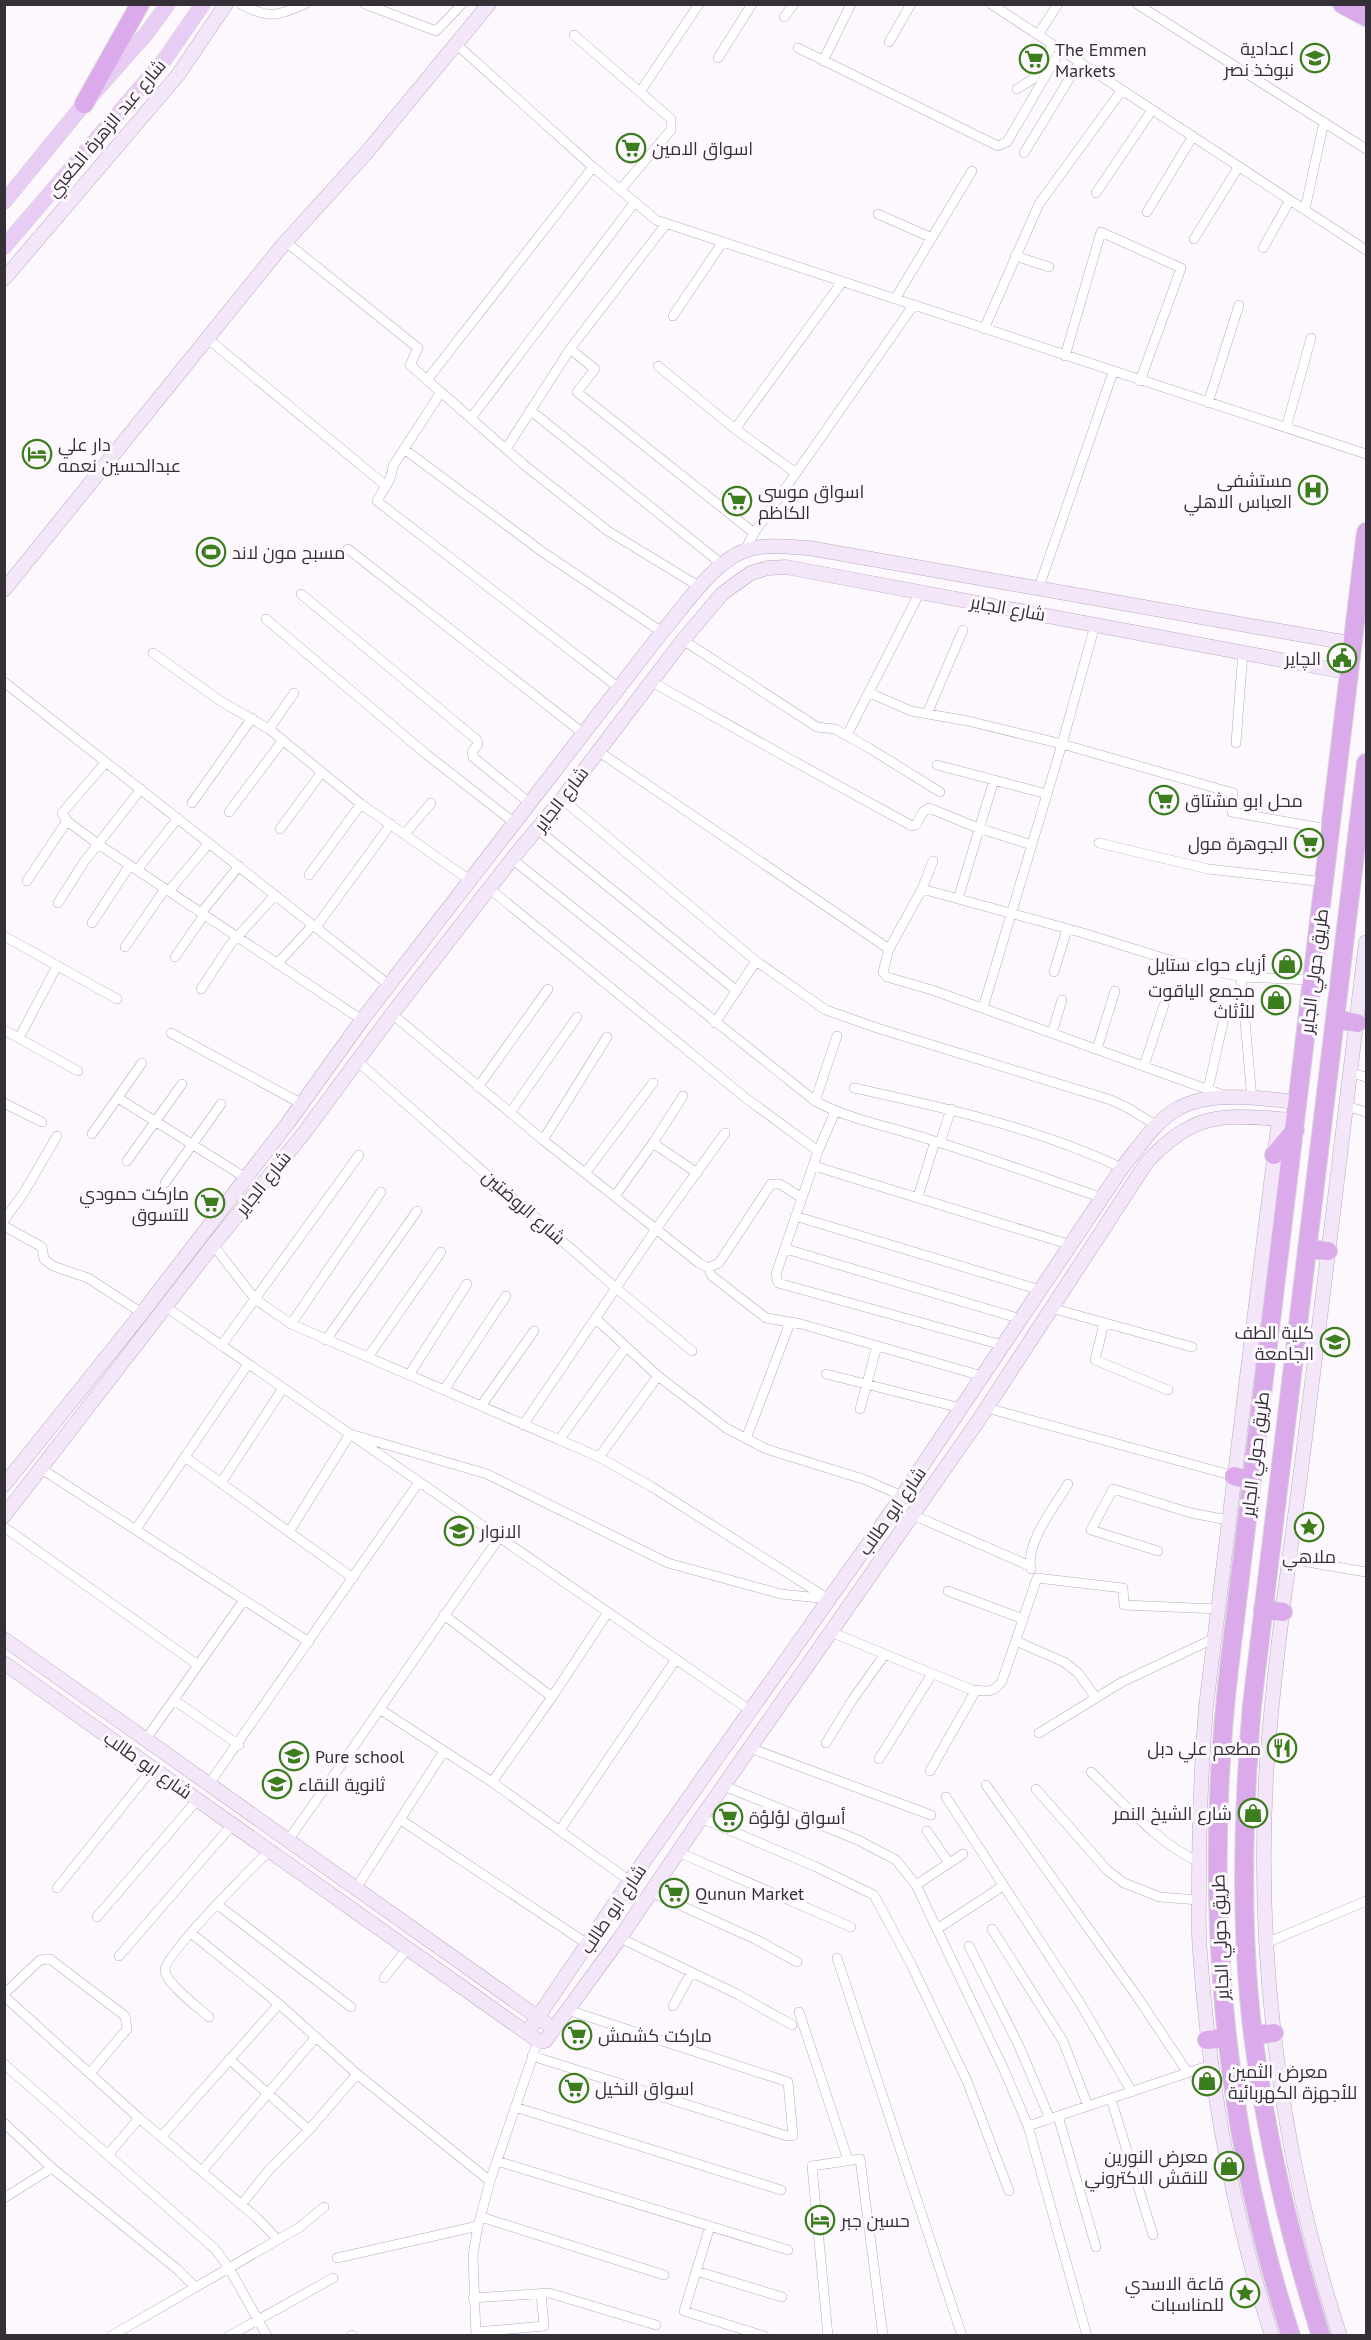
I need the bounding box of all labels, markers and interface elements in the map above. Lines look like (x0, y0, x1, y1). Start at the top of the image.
place label: اعدادية نبوخذ نصر (1223, 37, 1294, 81)
place label: The Emmen Markets (1055, 38, 1147, 82)
school or university icon: اعدادية نبوخذ نصر (1299, 42, 1331, 74)
supermarket icon: The Emmen Markets (1018, 43, 1050, 75)
street label: شارع عبد الزهرة الكعبي (41, 54, 173, 204)
supermarket icon: اسواق الامين (615, 132, 647, 164)
place label: اسواق الامين (652, 137, 753, 161)
place label: دار علي عبدالحسين نعمه (58, 433, 181, 477)
hotel icon: دار علي عبدالحسين نعمه (21, 438, 53, 470)
place label: مستشفى العباس الاهلي (1184, 469, 1292, 516)
hospital icon: مستشفى العباس الاهلي (1297, 474, 1329, 506)
place label: اسواق موسى الكاظم (758, 480, 864, 525)
supermarket icon: اسواق موسى الكاظم (721, 485, 753, 517)
sports icon: مسبح مون لاند (195, 536, 227, 568)
place label: مسبح مون لاند (232, 541, 345, 565)
street label: شارع الجاير (967, 590, 1047, 627)
public building icon: الچاير (1326, 642, 1358, 674)
place label: الچاير (1284, 647, 1321, 671)
street label: شارع الجاير (528, 762, 594, 837)
supermarket icon: محل ابو مشتاق (1148, 784, 1180, 816)
place label: محل ابو مشتاق (1185, 789, 1303, 813)
supermarket icon: الجوهرة مول (1293, 827, 1325, 859)
place label: الجوهرة مول (1188, 832, 1288, 855)
street label: طريق حولي الجاير (1295, 907, 1336, 1036)
shop icon: أزياء حواء ستايل (1271, 948, 1303, 980)
place label: أزياء حواء ستايل (1148, 953, 1266, 976)
place label: مجمع الياقوت للأثاث (1148, 979, 1255, 1023)
shop icon: مجمع الياقوت للأثاث (1260, 984, 1292, 1016)
street label: شارع الجاير (230, 1146, 297, 1221)
street label: شارع الروضتين (477, 1165, 570, 1250)
place label: ماركت حمودي للتسوق (79, 1182, 189, 1227)
supermarket icon: ماركت حمودي للتسوق (194, 1187, 226, 1219)
place label: كلية الطف الجامعة (1234, 1321, 1314, 1365)
school or university icon: كلية الطف الجامعة (1319, 1326, 1351, 1358)
street label: طريق حولي الجاير (1236, 1390, 1277, 1519)
street label: شارع ابو طالب (853, 1462, 932, 1560)
place icon: ملاهي (1293, 1511, 1325, 1543)
school or university icon: الانوار (443, 1515, 475, 1547)
place label: الانوار (479, 1520, 521, 1543)
place label: ملاهي (1282, 1545, 1336, 1571)
street label: شارع ابو طالب (99, 1726, 197, 1805)
restaurant icon: مطعم علي دبل (1266, 1732, 1298, 1764)
place label: مطعم علي دبل (1147, 1737, 1261, 1763)
school or university icon: Pure school (278, 1740, 310, 1772)
place label: Pure school (315, 1745, 405, 1768)
school or university icon: ثانوية النقاء (261, 1768, 293, 1800)
place label: ثانوية النقاء (298, 1773, 385, 1796)
shop icon: شارع الشيخ النمر (1237, 1797, 1269, 1829)
supermarket icon: أسواق لؤلؤة (712, 1801, 744, 1833)
place label: شارع الشيخ النمر (1112, 1802, 1232, 1826)
place label: أسواق لؤلؤة (749, 1806, 846, 1830)
street label: شارع ابو طالب (575, 1860, 652, 1959)
street label: طريق حولي الجاير (1206, 1874, 1237, 2001)
supermarket icon: Qunun Market (658, 1877, 690, 1909)
place label: Qunun Market (695, 1882, 804, 1905)
supermarket icon: ماركت كشمش (561, 2019, 593, 2051)
place label: ماركت كشمش (598, 2024, 712, 2047)
place label: معرض الثمين للأجهزة الكهربائية (1228, 2060, 1357, 2104)
shop icon: معرض الثمين للأجهزة الكهربائية (1191, 2065, 1223, 2097)
supermarket icon: اسواق النخيل (558, 2072, 590, 2104)
place label: اسواق النخيل (595, 2077, 694, 2101)
place label: معرض النورين للنقش الاكتروني (1085, 2145, 1208, 2192)
shop icon: معرض النورين للنقش الاكتروني (1213, 2150, 1245, 2182)
hotel icon: حسين جبر (804, 2204, 836, 2236)
place label: حسين جبر (840, 2209, 910, 2232)
place label: قاعة الاسدي للمناسبات (1125, 2272, 1224, 2316)
place icon: قاعة الاسدي للمناسبات (1229, 2277, 1261, 2309)

